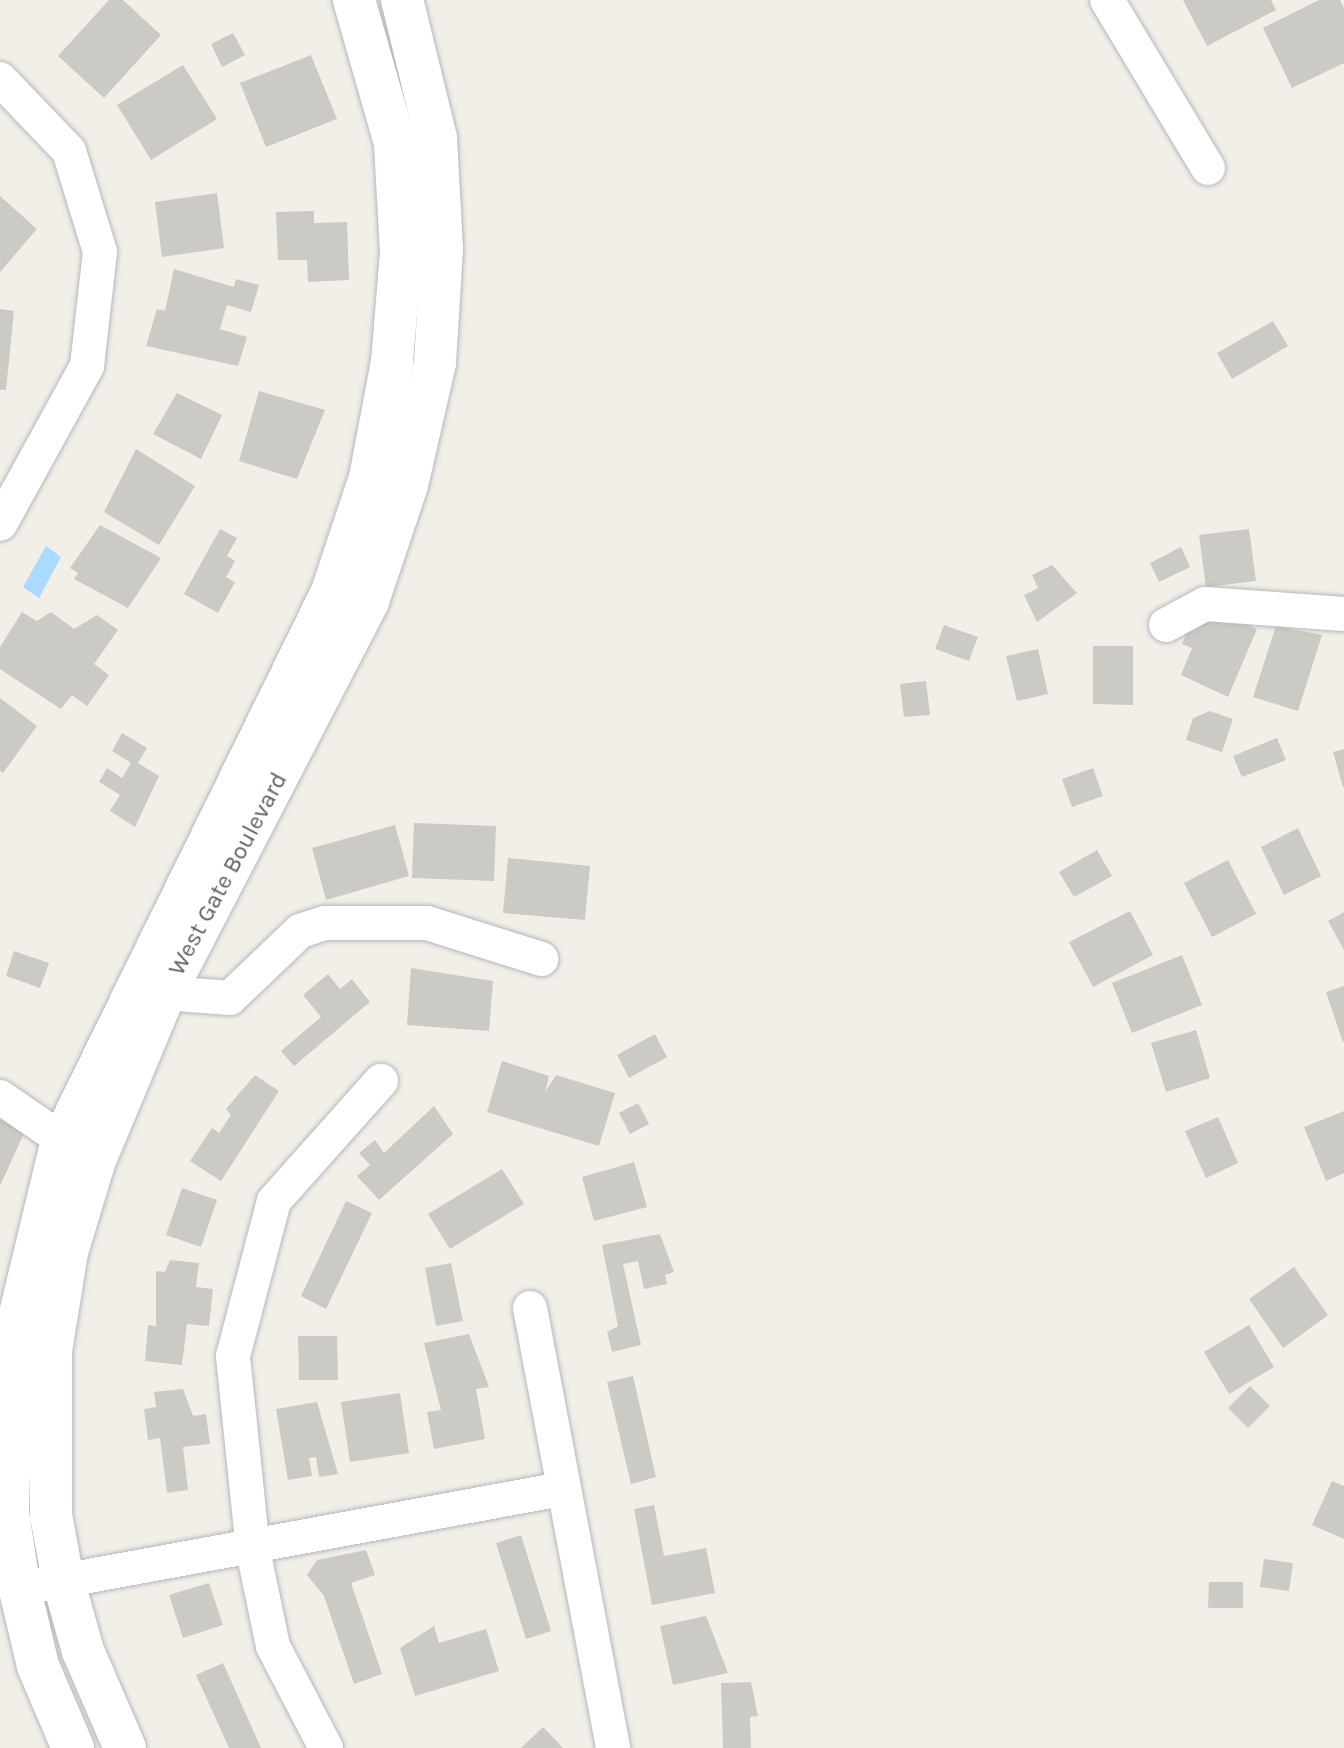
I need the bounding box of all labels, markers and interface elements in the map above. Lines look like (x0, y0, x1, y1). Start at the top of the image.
street label: West Gate Boulevard (162, 768, 294, 980)

